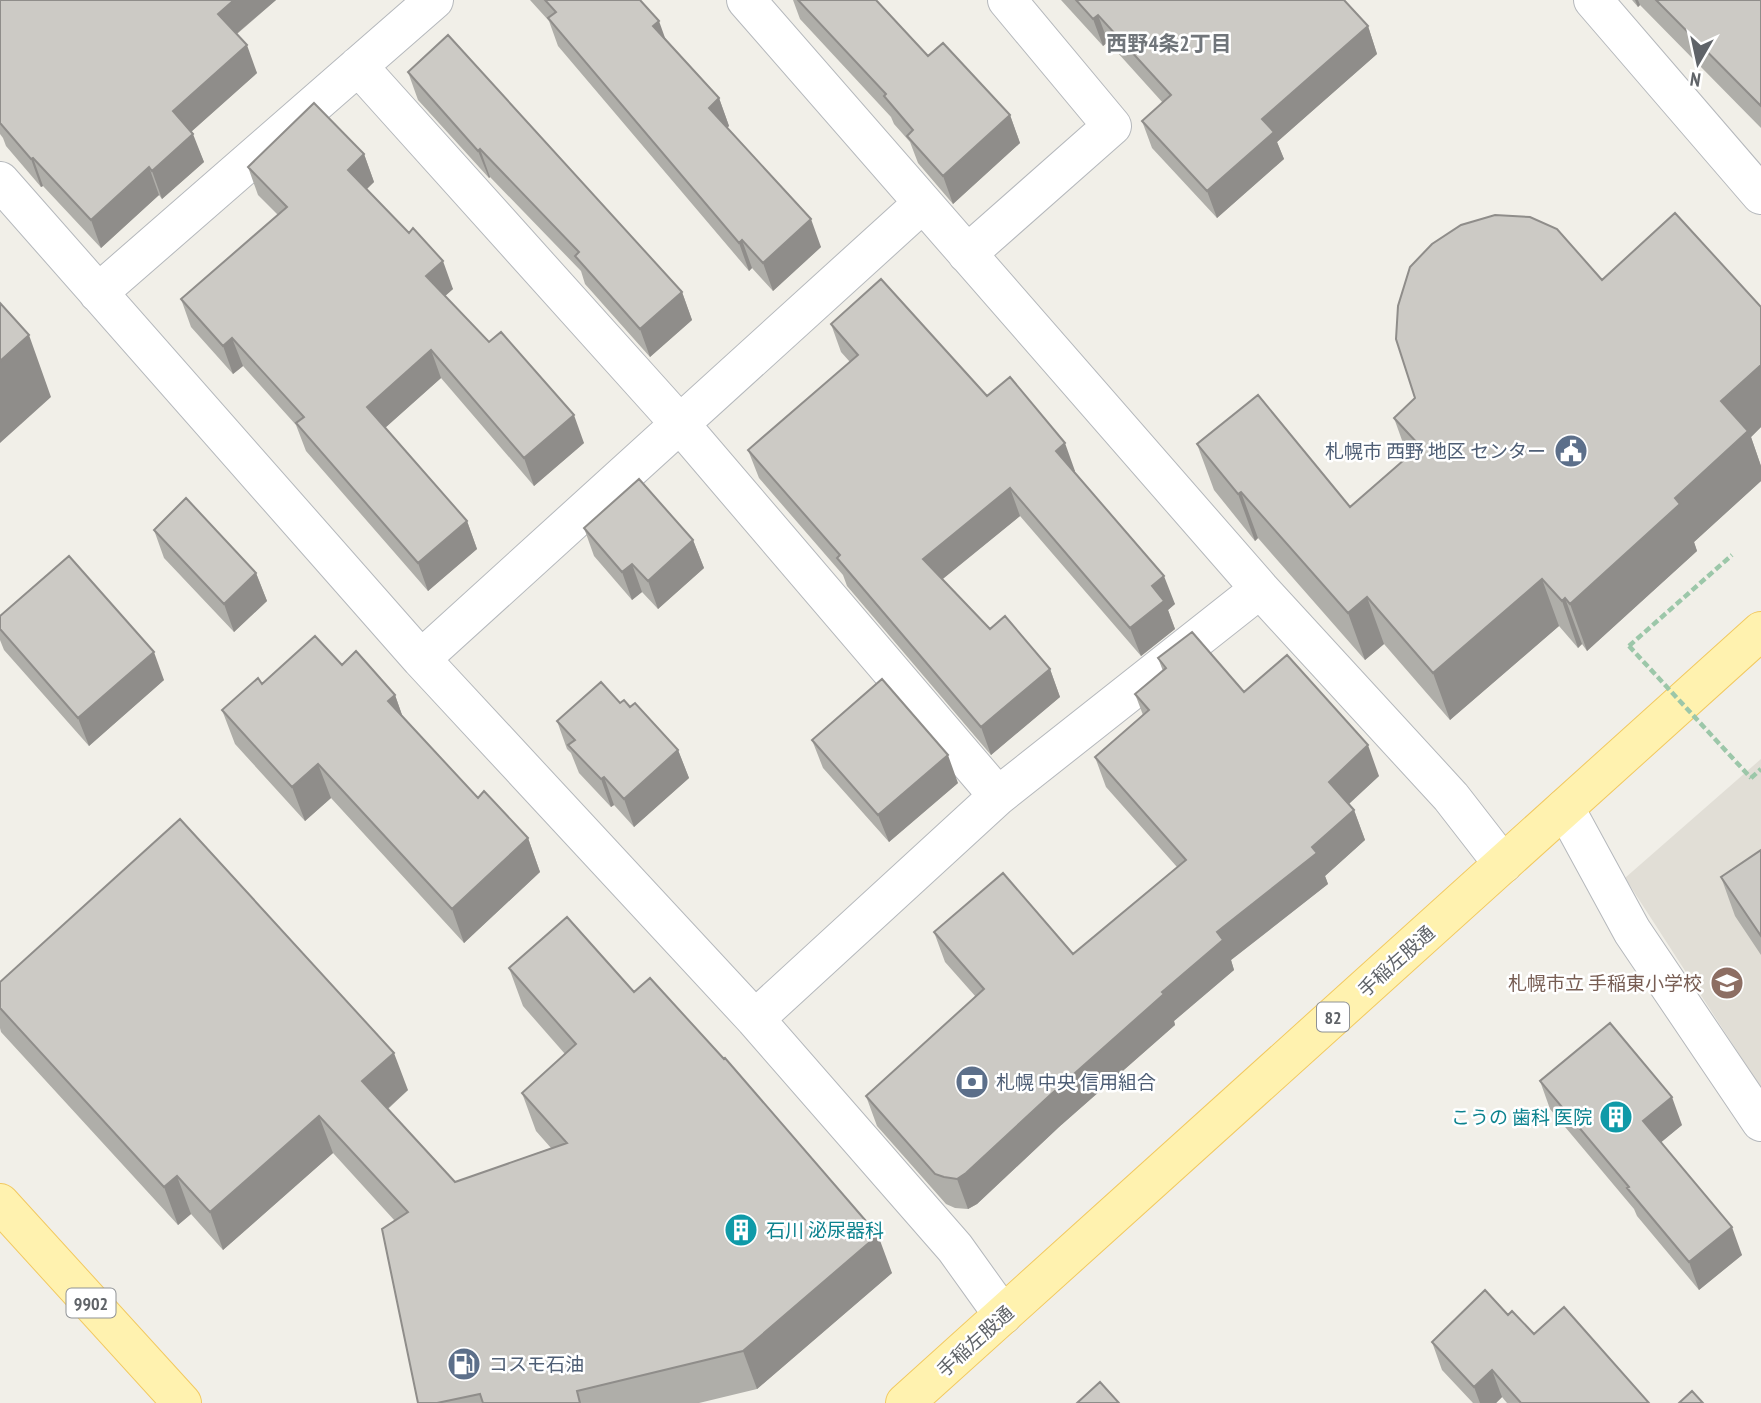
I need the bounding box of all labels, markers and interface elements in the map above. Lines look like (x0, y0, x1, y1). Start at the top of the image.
north arrow (1663, 28, 1733, 98)
district label: 西野4条2丁目 (1106, 30, 1232, 57)
text: N (1688, 67, 1702, 92)
public building icon: 札幌市 西野 地区 センター (1552, 432, 1590, 470)
place label: 札幌市 西野 地区 センター (1325, 439, 1546, 463)
street label: 手稲左股通 (1353, 920, 1439, 1002)
school or university icon: 札幌市立 手稲東小学校 (1708, 964, 1746, 1002)
place label: 札幌市立 手稲東小学校 (1508, 971, 1702, 995)
road number: 82 (1317, 1002, 1349, 1032)
bank icon: 札幌 中央 信用組合 (953, 1063, 991, 1101)
place label: 札幌 中央 信用組合 (996, 1070, 1156, 1094)
building icon: こうの 歯科 医院 (1597, 1098, 1635, 1136)
place label: こうの 歯科 医院 (1451, 1105, 1592, 1129)
building icon: 石川 泌尿器科 (722, 1211, 760, 1249)
place label: 石川 泌尿器科 (766, 1218, 884, 1242)
road number: 9902 (66, 1288, 116, 1318)
street label: 手稲左股通 (932, 1300, 1018, 1382)
fuel station icon: コスモ石油 (445, 1345, 483, 1383)
place label: コスモ石油 (489, 1352, 584, 1376)

